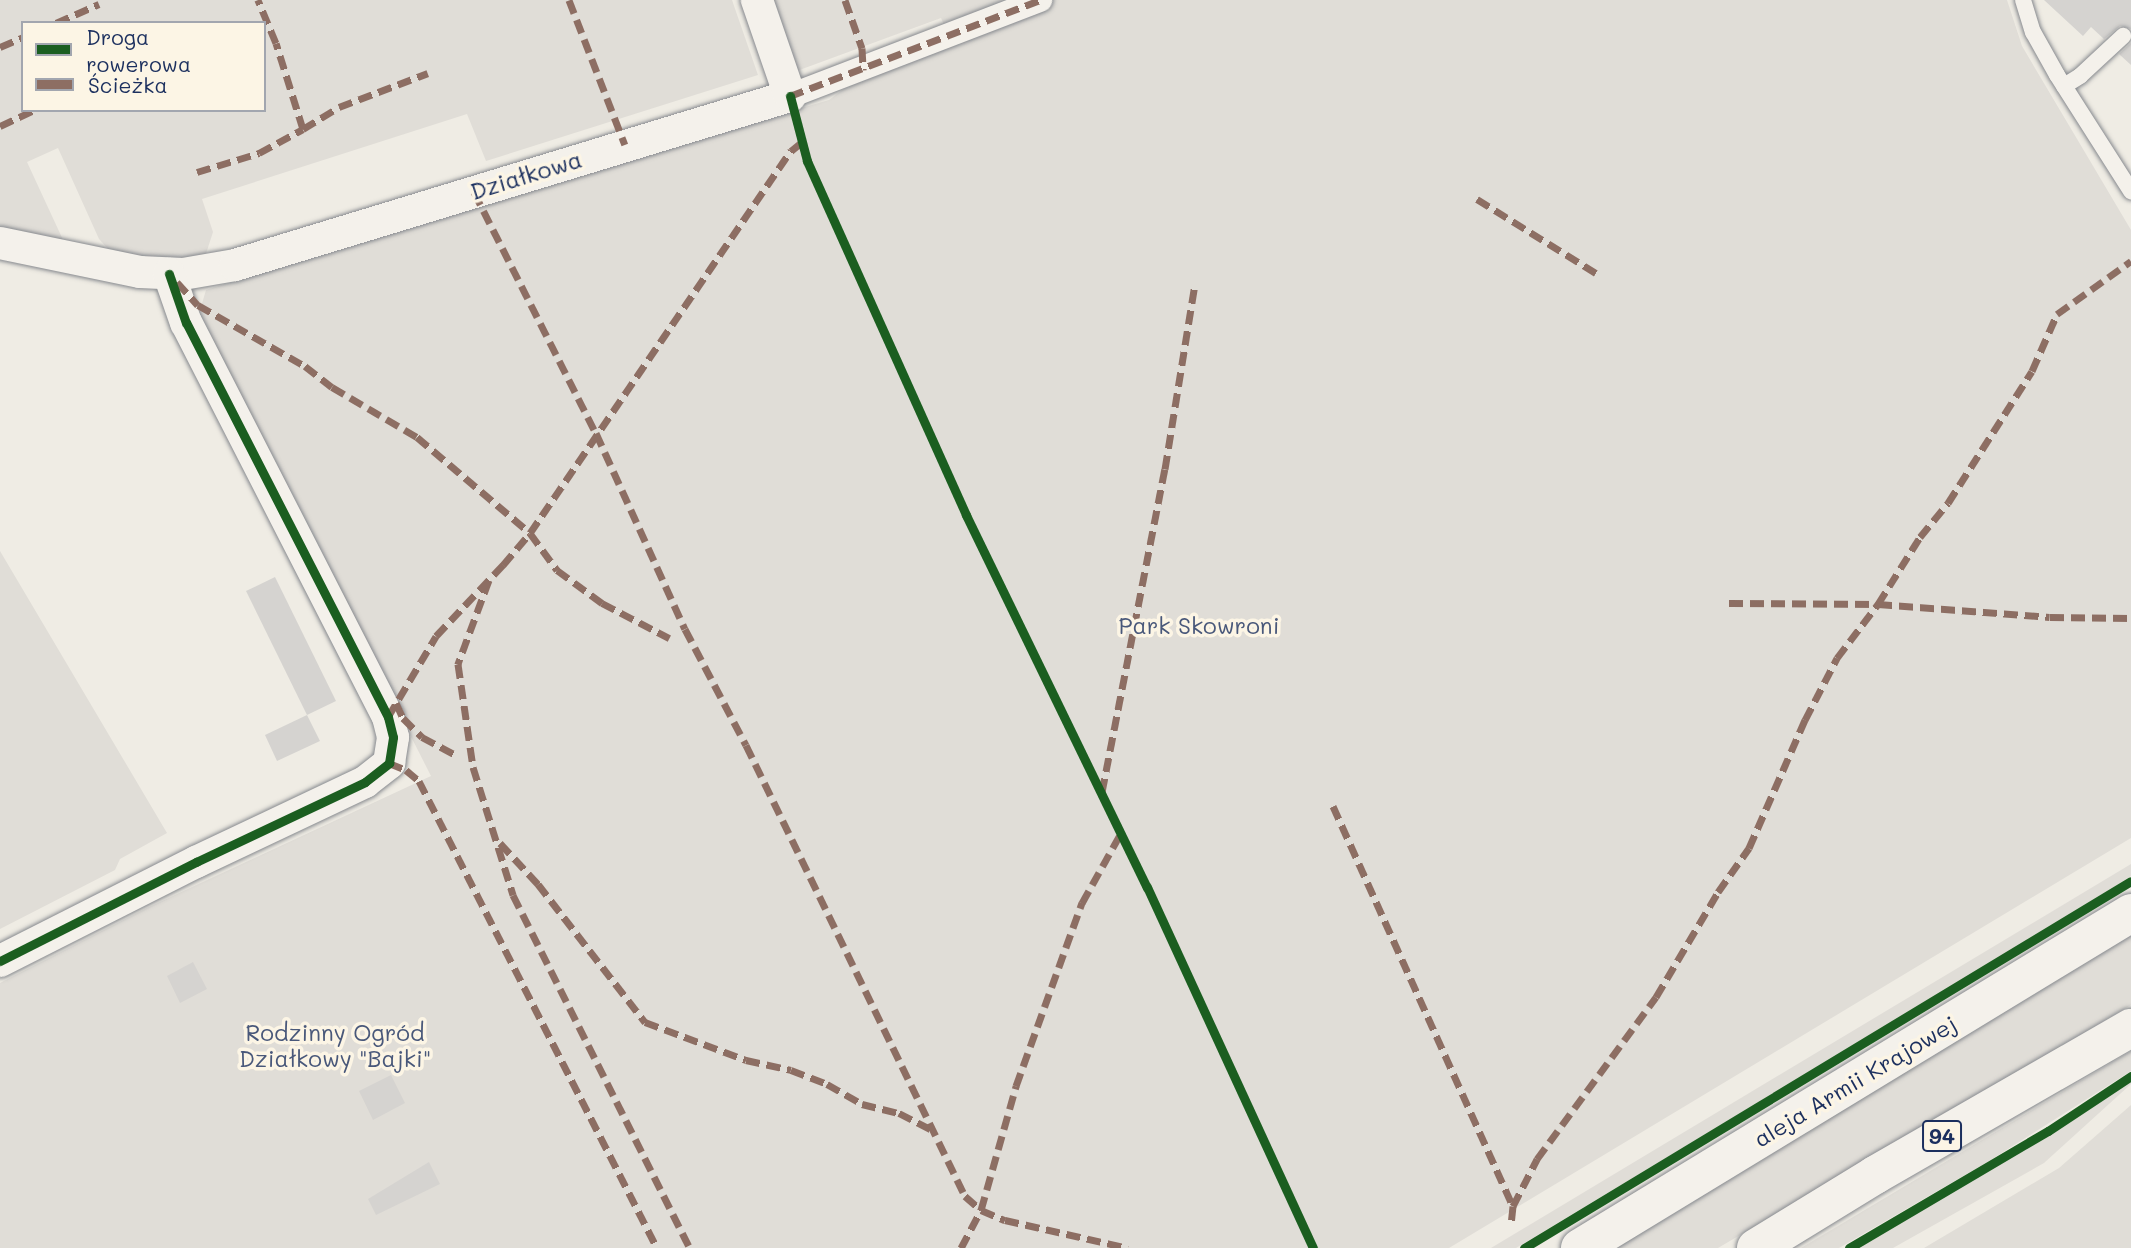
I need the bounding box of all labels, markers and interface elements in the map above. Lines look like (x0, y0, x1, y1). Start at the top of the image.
legend (21, 21, 266, 112)
text: Droga rowerowa (86, 23, 191, 77)
text: Ścieżka (88, 71, 168, 98)
street label: Działkowa (467, 145, 585, 205)
park label: Park Skowroni (1118, 611, 1280, 639)
street label: aleja Armii Krajowej (1748, 1009, 1962, 1153)
park label: Rodzinny Ogród Działkowy "Bajki" (239, 1018, 431, 1072)
road number: 94 (1921, 1118, 1963, 1154)

